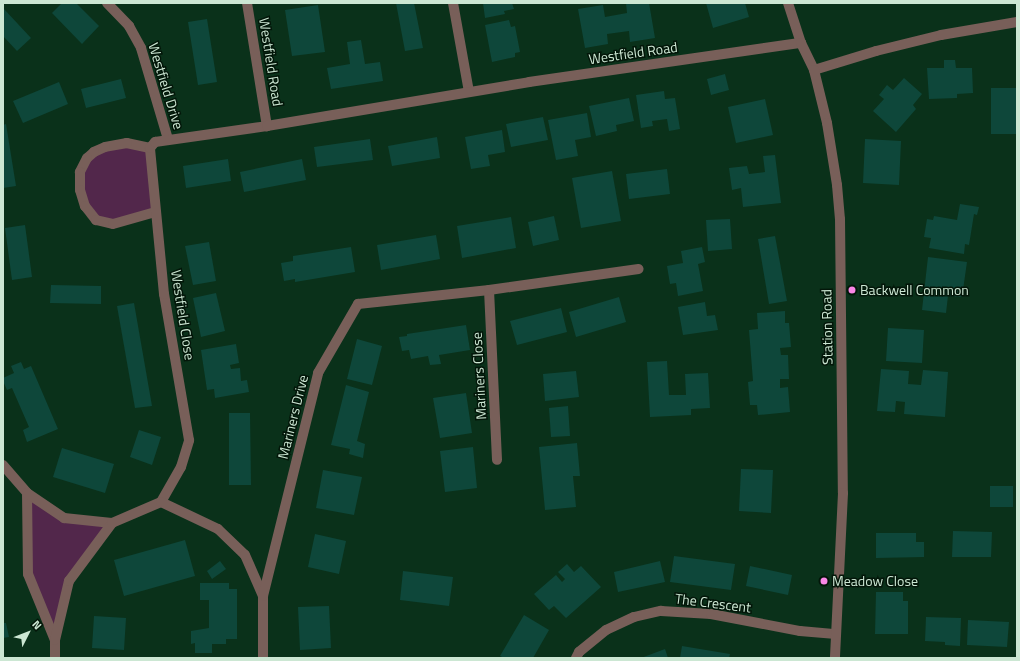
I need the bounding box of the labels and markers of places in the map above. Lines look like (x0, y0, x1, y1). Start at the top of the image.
place label: Backwell Common (860, 282, 969, 298)
marker: Backwell Common (847, 285, 857, 295)
place label: Meadow Close (832, 573, 918, 589)
marker: Meadow Close (819, 576, 829, 586)

